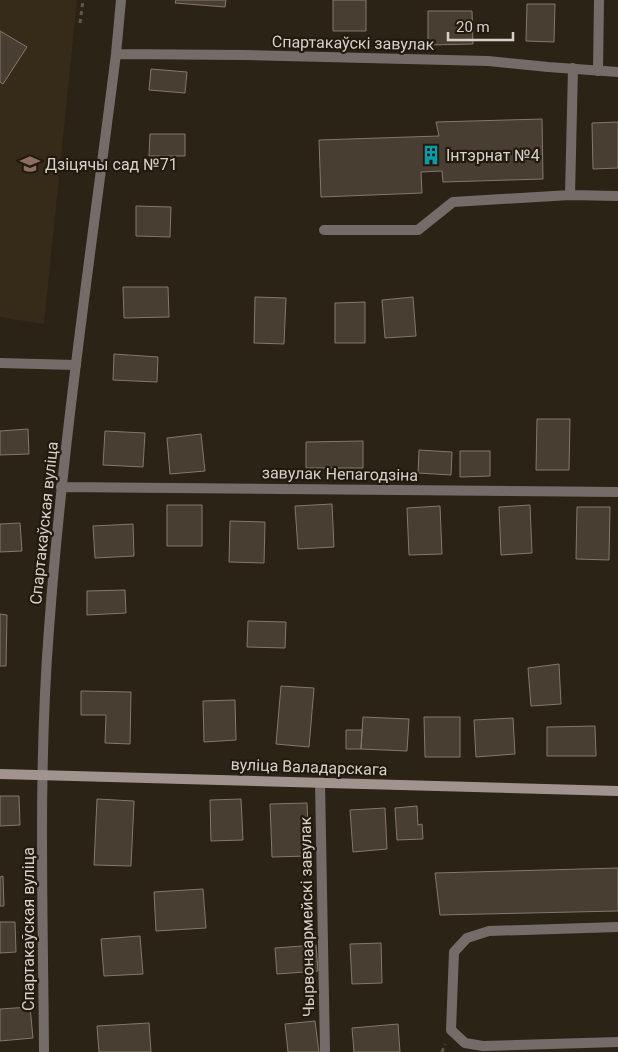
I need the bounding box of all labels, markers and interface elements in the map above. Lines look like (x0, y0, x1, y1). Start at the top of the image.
scale bar (448, 10, 513, 42)
text: 20 m (456, 18, 490, 36)
street label: Спартакаўскі завулак (272, 32, 435, 54)
building icon: Інтэрнат №4 (420, 144, 442, 166)
place label: Інтэрнат №4 (446, 146, 540, 165)
school or university icon: Дзіцячы сад №71 (19, 153, 41, 175)
place label: Дзіцячы сад №71 (45, 155, 178, 174)
street label: Спартакаўская вуліца (26, 441, 62, 605)
street label: завулак Непагодзіна (262, 463, 418, 485)
street label: вуліца Валадарскага (230, 755, 388, 779)
street label: Чырвонаармейскі завулак (296, 816, 318, 1017)
street label: Спартакаўская вуліца (19, 847, 38, 1011)

